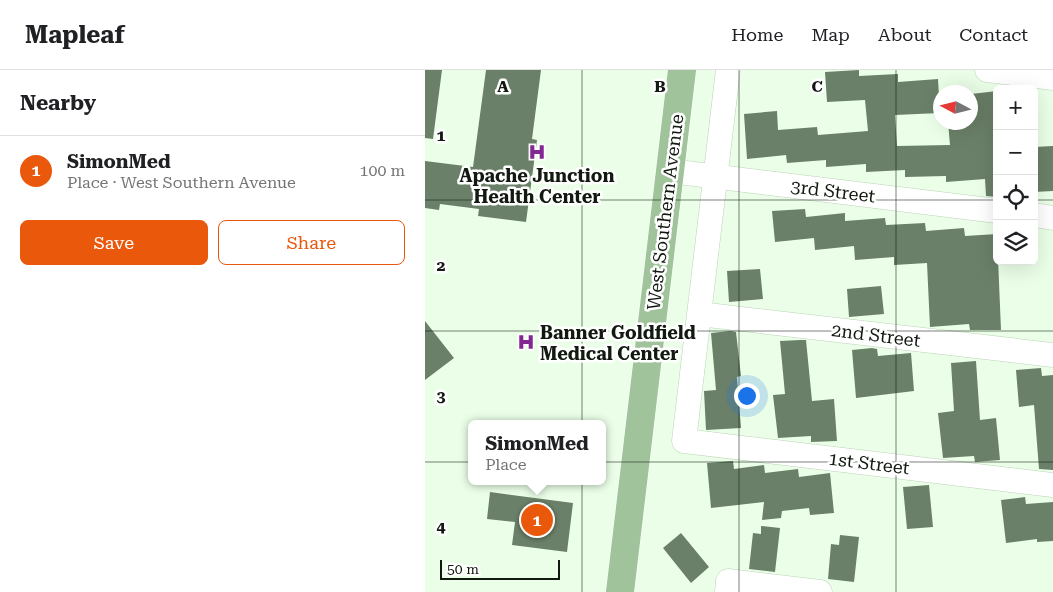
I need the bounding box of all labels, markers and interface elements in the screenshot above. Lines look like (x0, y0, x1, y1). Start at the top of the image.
text: Mapleaf (25, 21, 125, 49)
text: Home (731, 24, 783, 45)
text: Map (811, 24, 850, 45)
text: About (878, 24, 931, 45)
text: Contact (959, 24, 1028, 45)
text: A (497, 77, 509, 96)
text: B (654, 77, 666, 96)
text: C (811, 77, 823, 96)
north arrow (933, 85, 978, 130)
map controls (993, 85, 1038, 265)
button: + (993, 85, 1038, 130)
text: Nearby (20, 91, 96, 115)
street label: West Southern Avenue (643, 113, 687, 311)
text: 1 (437, 126, 446, 145)
button: − (993, 130, 1038, 175)
hospital icon: Apache Junction Health Center (527, 142, 547, 162)
text: SimonMed (67, 150, 171, 173)
text: 1 (32, 161, 40, 180)
text: 100 m (359, 161, 405, 180)
place label: Apache Junction Health Center (460, 165, 614, 207)
text: Place · West Southern Avenue (67, 173, 296, 192)
street label: 3rd Street (790, 175, 877, 207)
button: locate (993, 175, 1038, 220)
button: Save (20, 220, 208, 265)
button: Share (218, 220, 405, 265)
button: layers (993, 220, 1038, 265)
text: 2 (437, 256, 446, 275)
street label: 2nd Street (830, 319, 922, 351)
place label: Banner Goldfield Medical Center (540, 322, 696, 364)
hospital icon: Banner Goldfield Medical Center (516, 332, 536, 352)
your location (734, 383, 760, 409)
text: 3 (437, 387, 446, 406)
popup (468, 420, 606, 485)
text: SimonMed (485, 432, 589, 455)
street label: 1st Street (827, 448, 911, 478)
text: Place (485, 455, 527, 474)
pin: 1 (521, 501, 553, 539)
text: 4 (437, 517, 446, 536)
scale bar (440, 557, 560, 580)
text: 50 m (447, 561, 479, 577)

